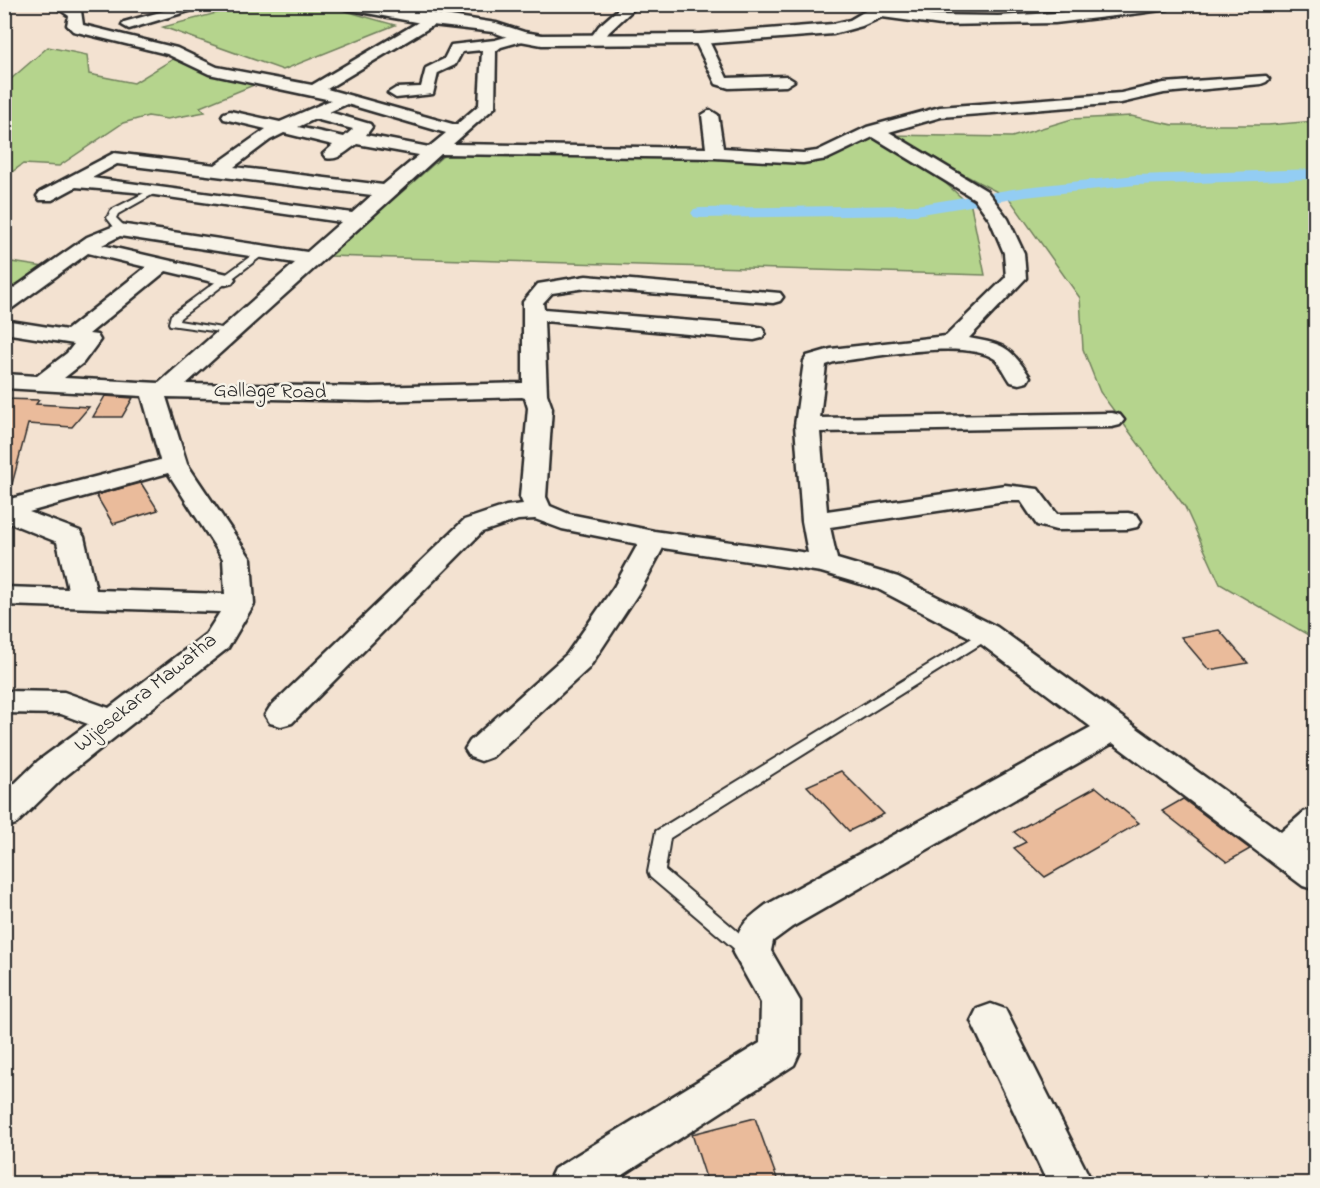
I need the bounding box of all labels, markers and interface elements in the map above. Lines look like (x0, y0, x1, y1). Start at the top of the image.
street label: Gallage Road (213, 376, 327, 410)
street label: Wijesekara Mawatha (68, 626, 224, 760)

